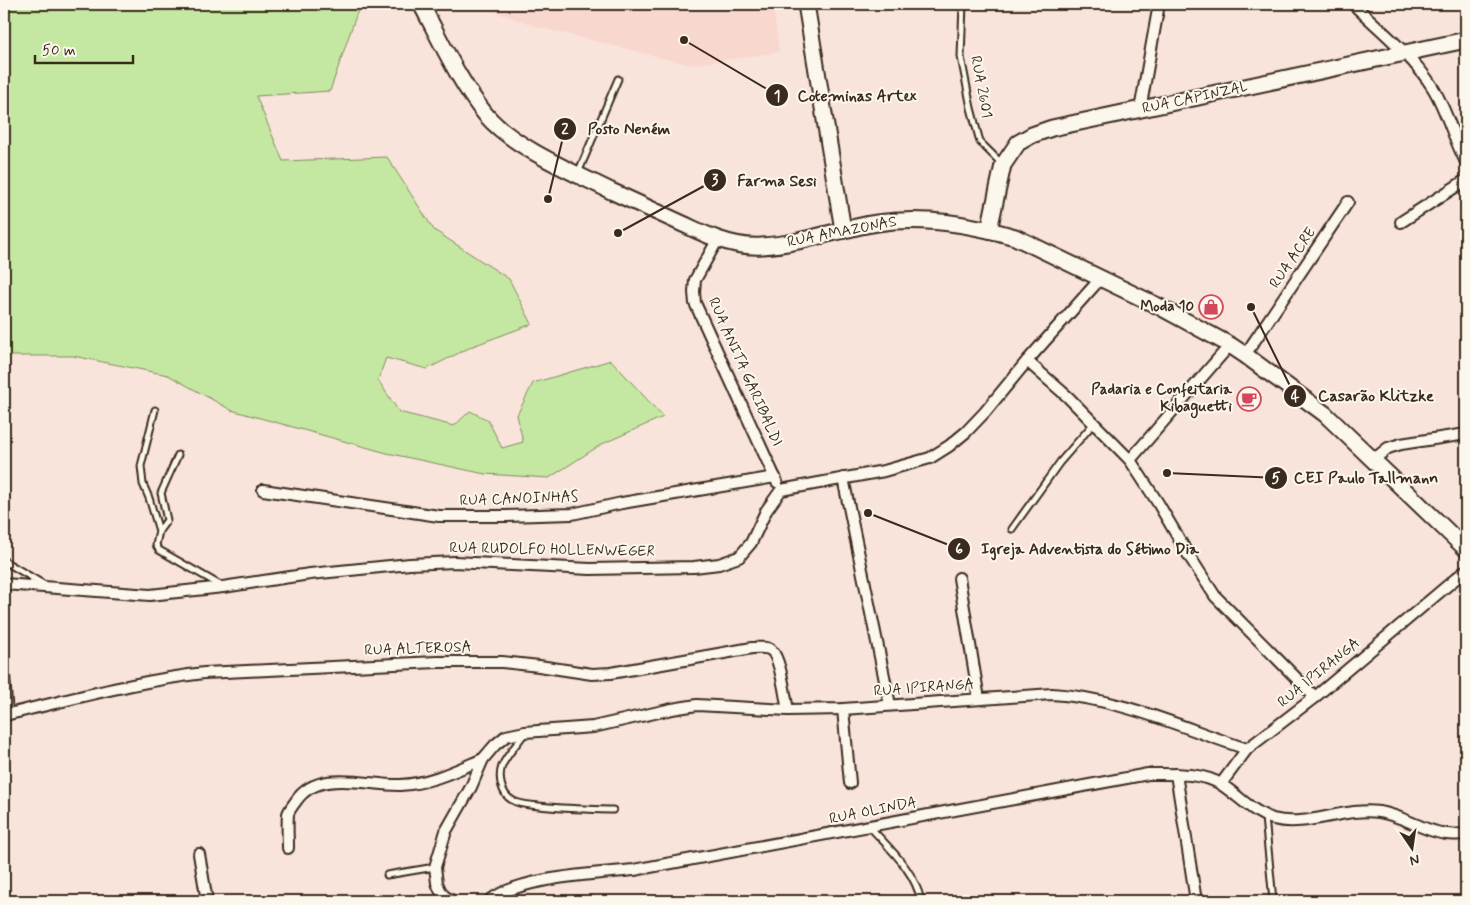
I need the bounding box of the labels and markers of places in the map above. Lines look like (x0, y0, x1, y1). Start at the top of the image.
callout: Coteminas Artex (764, 80, 924, 111)
callout: Posto Neném (553, 113, 680, 144)
callout: Farma Sesi (702, 165, 827, 196)
shop icon: Moda 10 (1198, 294, 1224, 320)
place label: Moda 10 (1140, 297, 1194, 317)
place label: Padaria e Confeitaria Kibaguetti (1091, 380, 1233, 419)
callout: Casarão Klitzke (1283, 380, 1444, 411)
cafe icon: Padaria e Confeitaria Kibaguetti (1236, 386, 1262, 412)
callout: CEI Paulo Tallmann (1264, 462, 1444, 493)
callout: Igreja Adventista do Sétimo Dia (947, 533, 1209, 564)

